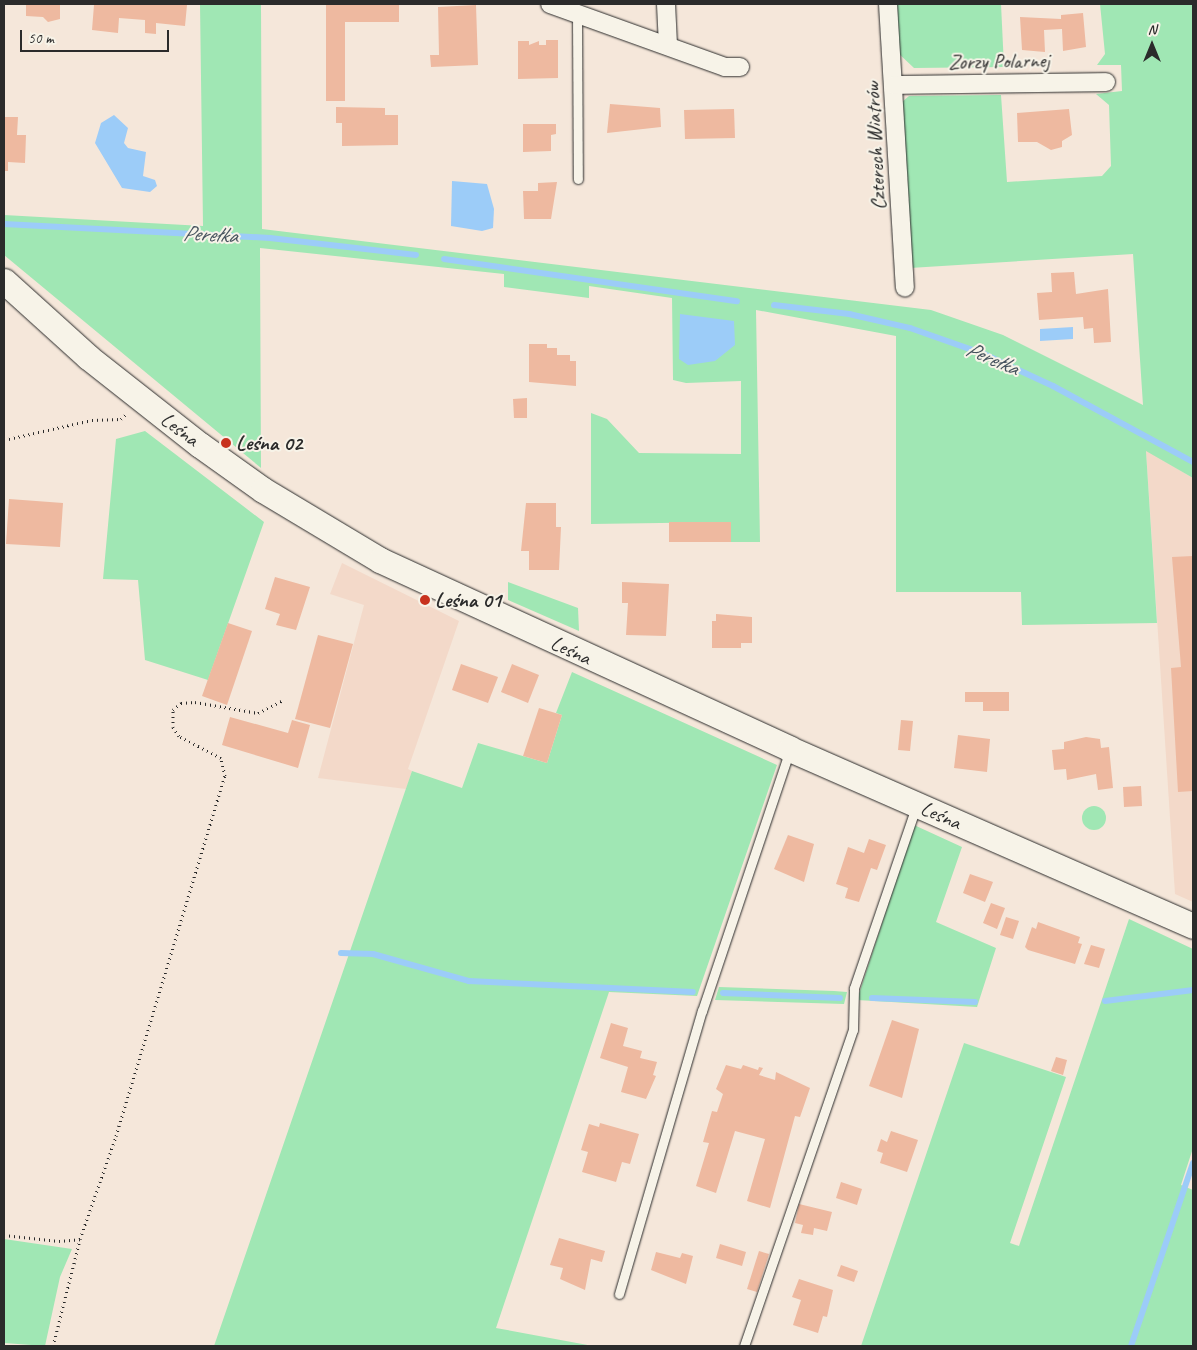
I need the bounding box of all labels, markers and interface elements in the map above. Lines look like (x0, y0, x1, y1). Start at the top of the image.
scale bar (22, 20, 171, 52)
north arrow (1127, 20, 1177, 70)
text: N (1148, 21, 1156, 38)
text: 50 m (28, 29, 54, 48)
street label: Zorzy Polarnej (948, 48, 1050, 74)
street label: Czterech Wiatrów (859, 81, 891, 211)
water label: Perełka (182, 220, 238, 250)
water label: Perełka (962, 336, 1022, 382)
street label: Leśna (156, 406, 204, 452)
place label: Leśna 02 (236, 430, 302, 456)
marker: Leśna 02 (220, 437, 232, 449)
place label: Leśna 01 (435, 587, 501, 613)
marker: Leśna 01 (419, 594, 431, 606)
street label: Leśna (547, 630, 595, 670)
street label: Leśna (917, 795, 965, 835)

